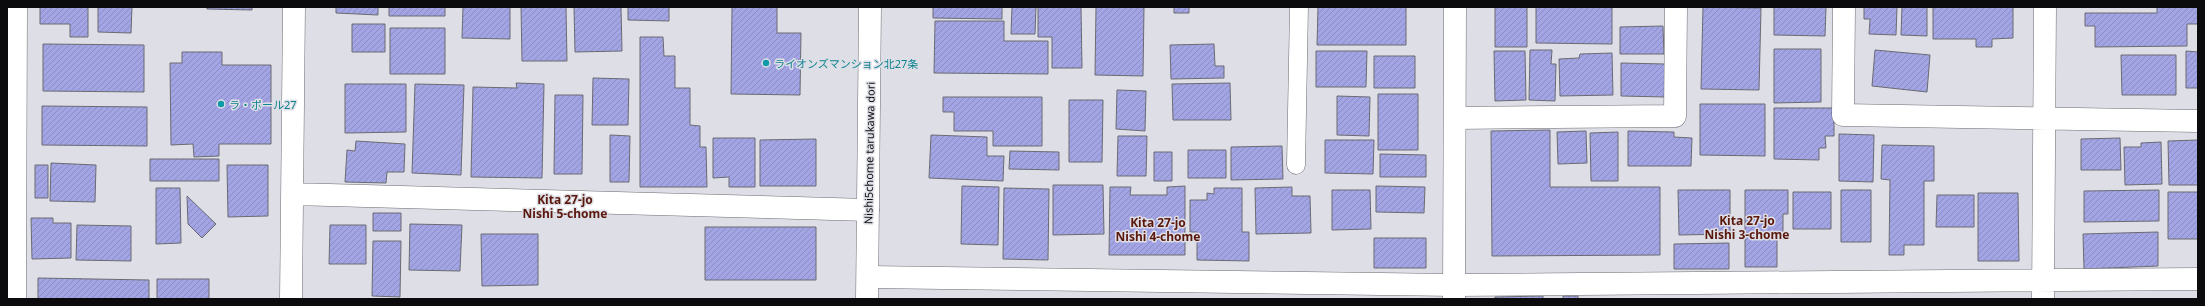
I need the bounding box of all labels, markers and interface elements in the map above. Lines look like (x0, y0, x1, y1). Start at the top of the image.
place label: ライオンズマンション北27条 (774, 56, 918, 71)
marker: ライオンズマンション北27条 (761, 58, 771, 68)
street label: Nishi5chome tarukawa dori (860, 82, 878, 224)
place label: ラ・ポール27 (229, 97, 297, 112)
marker: ラ・ポール27 (216, 99, 226, 109)
district label: Kita 27-jo Nishi 5-chome (523, 191, 607, 222)
district label: Kita 27-jo Nishi 3-chome (1705, 212, 1789, 243)
district label: Kita 27-jo Nishi 4-chome (1116, 214, 1200, 245)

